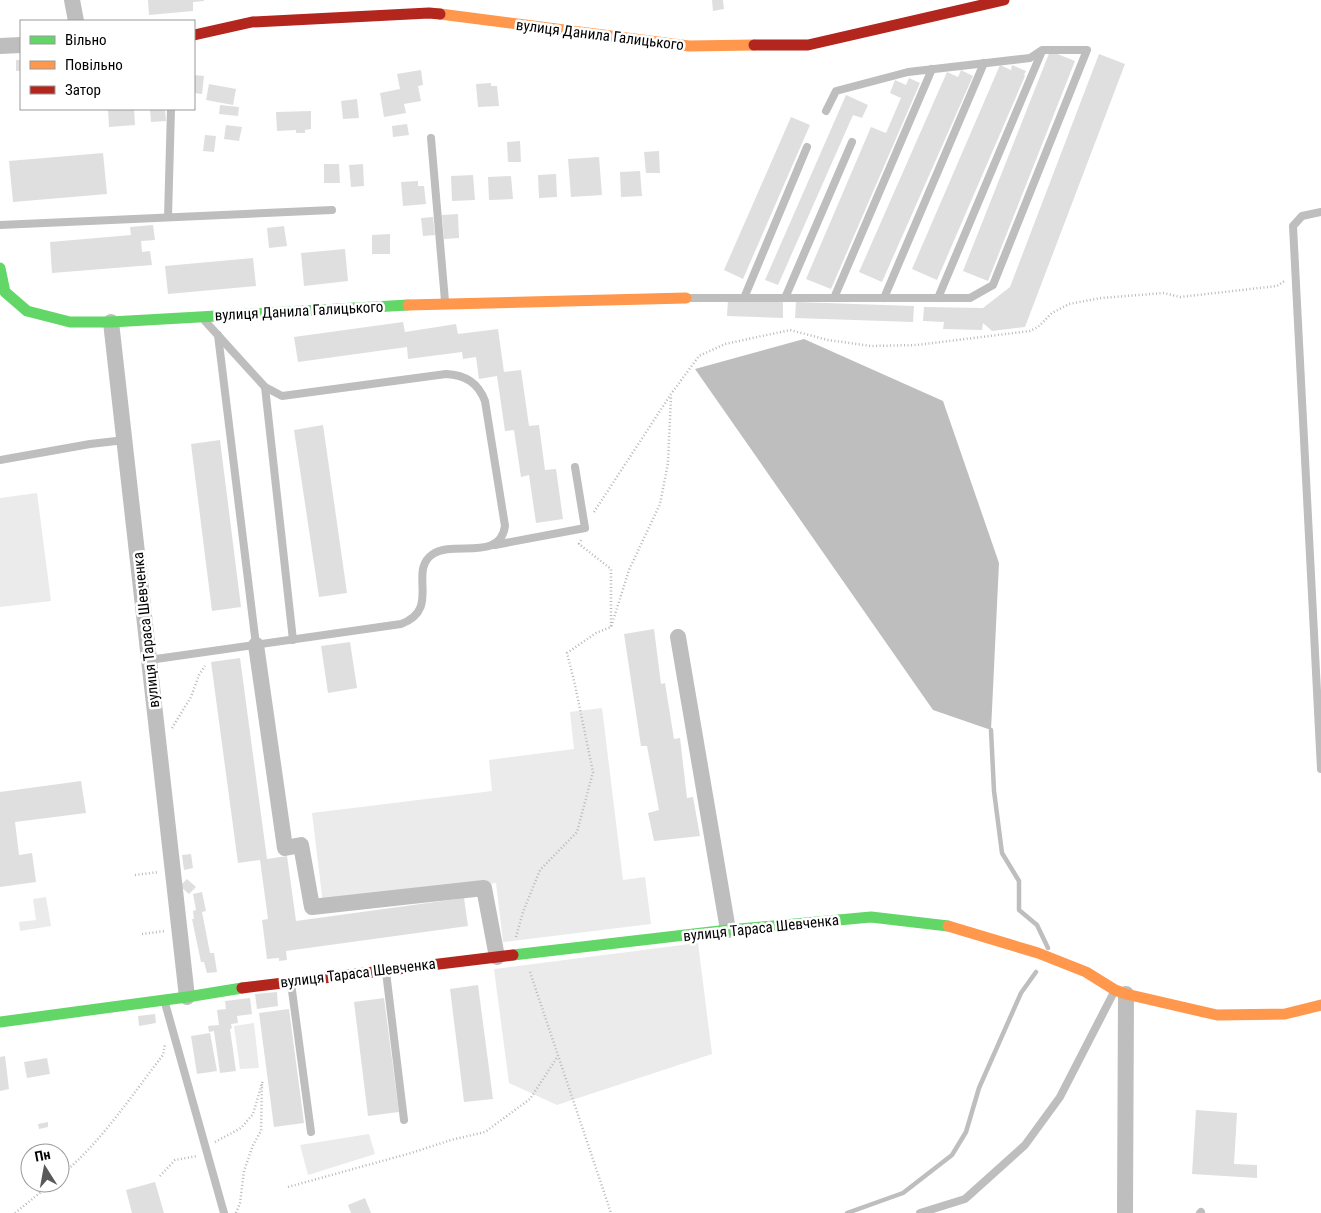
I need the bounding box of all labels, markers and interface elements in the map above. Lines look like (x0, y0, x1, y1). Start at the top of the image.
street label: вулиця Данила Галицького (515, 16, 685, 54)
legend (20, 20, 195, 110)
text: Вільно (65, 31, 107, 49)
text: Повільно (65, 56, 123, 74)
text: Затор (65, 81, 101, 99)
street label: вулиця Данила Галицького (214, 298, 384, 324)
street label: вулиця Тараса Шевченка (129, 551, 163, 709)
street label: вулиця Тараса Шевченка (682, 911, 840, 945)
street label: вулиця Тараса Шевченка (279, 955, 437, 991)
north arrow (20, 1143, 70, 1193)
text: Пн (33, 1146, 52, 1165)

